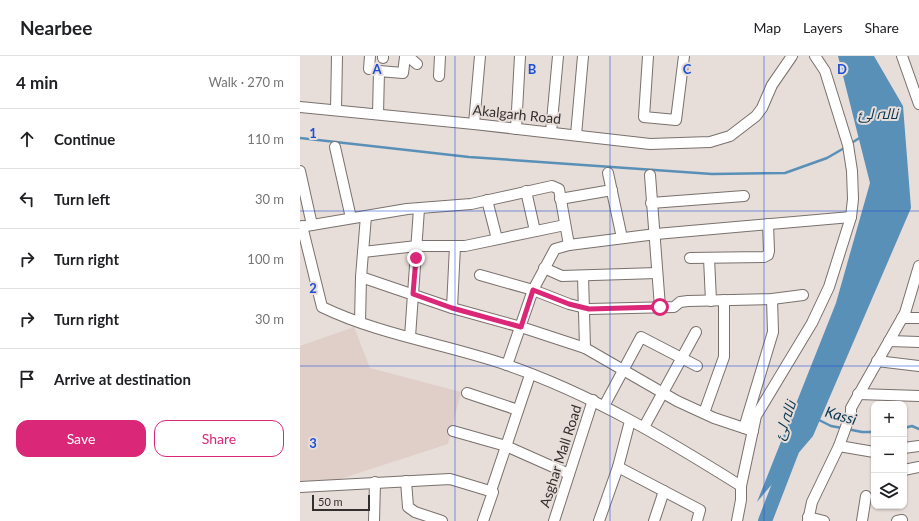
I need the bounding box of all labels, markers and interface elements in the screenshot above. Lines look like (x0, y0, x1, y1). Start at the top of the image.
text: Nearbee (20, 16, 92, 39)
text: Map (753, 19, 781, 36)
text: Layers (803, 19, 843, 36)
text: Share (865, 19, 899, 36)
text: A (371, 61, 382, 77)
text: B (528, 61, 537, 77)
text: C (683, 61, 692, 77)
text: D (837, 61, 847, 77)
text: 4 min (16, 72, 58, 93)
text: Walk · 270 m (208, 74, 284, 90)
street label: Akalgarh Road (472, 101, 562, 127)
water label: نالہ لئ (858, 104, 900, 123)
text: 1 (309, 125, 317, 141)
icon: ahead (16, 128, 38, 150)
text: Continue (54, 130, 115, 148)
text: 110 m (247, 131, 284, 147)
icon: left (16, 188, 38, 210)
text: Turn left (54, 190, 110, 208)
text: 30 m (255, 191, 284, 207)
icon: right (16, 248, 38, 270)
route end (407, 249, 425, 267)
text: Turn right (54, 250, 119, 268)
text: 100 m (247, 251, 284, 267)
text: 2 (309, 280, 317, 296)
route start (651, 298, 669, 316)
icon: right (16, 308, 38, 330)
text: Turn right (54, 310, 119, 328)
text: 30 m (255, 311, 284, 327)
icon: arrive (16, 368, 38, 390)
text: Arrive at destination (54, 370, 191, 388)
water label: نالہ لئ (769, 396, 801, 442)
map controls (871, 401, 907, 509)
button: + (871, 401, 907, 437)
water label: Kassi (823, 402, 859, 428)
street label: Asghar Mall Road (535, 403, 585, 509)
button: Save (16, 420, 146, 457)
button: Share (154, 420, 284, 457)
text: 3 (309, 435, 317, 451)
button: − (871, 437, 907, 473)
button: layers (871, 473, 907, 509)
scale bar (312, 493, 370, 512)
text: 50 m (318, 495, 343, 508)

